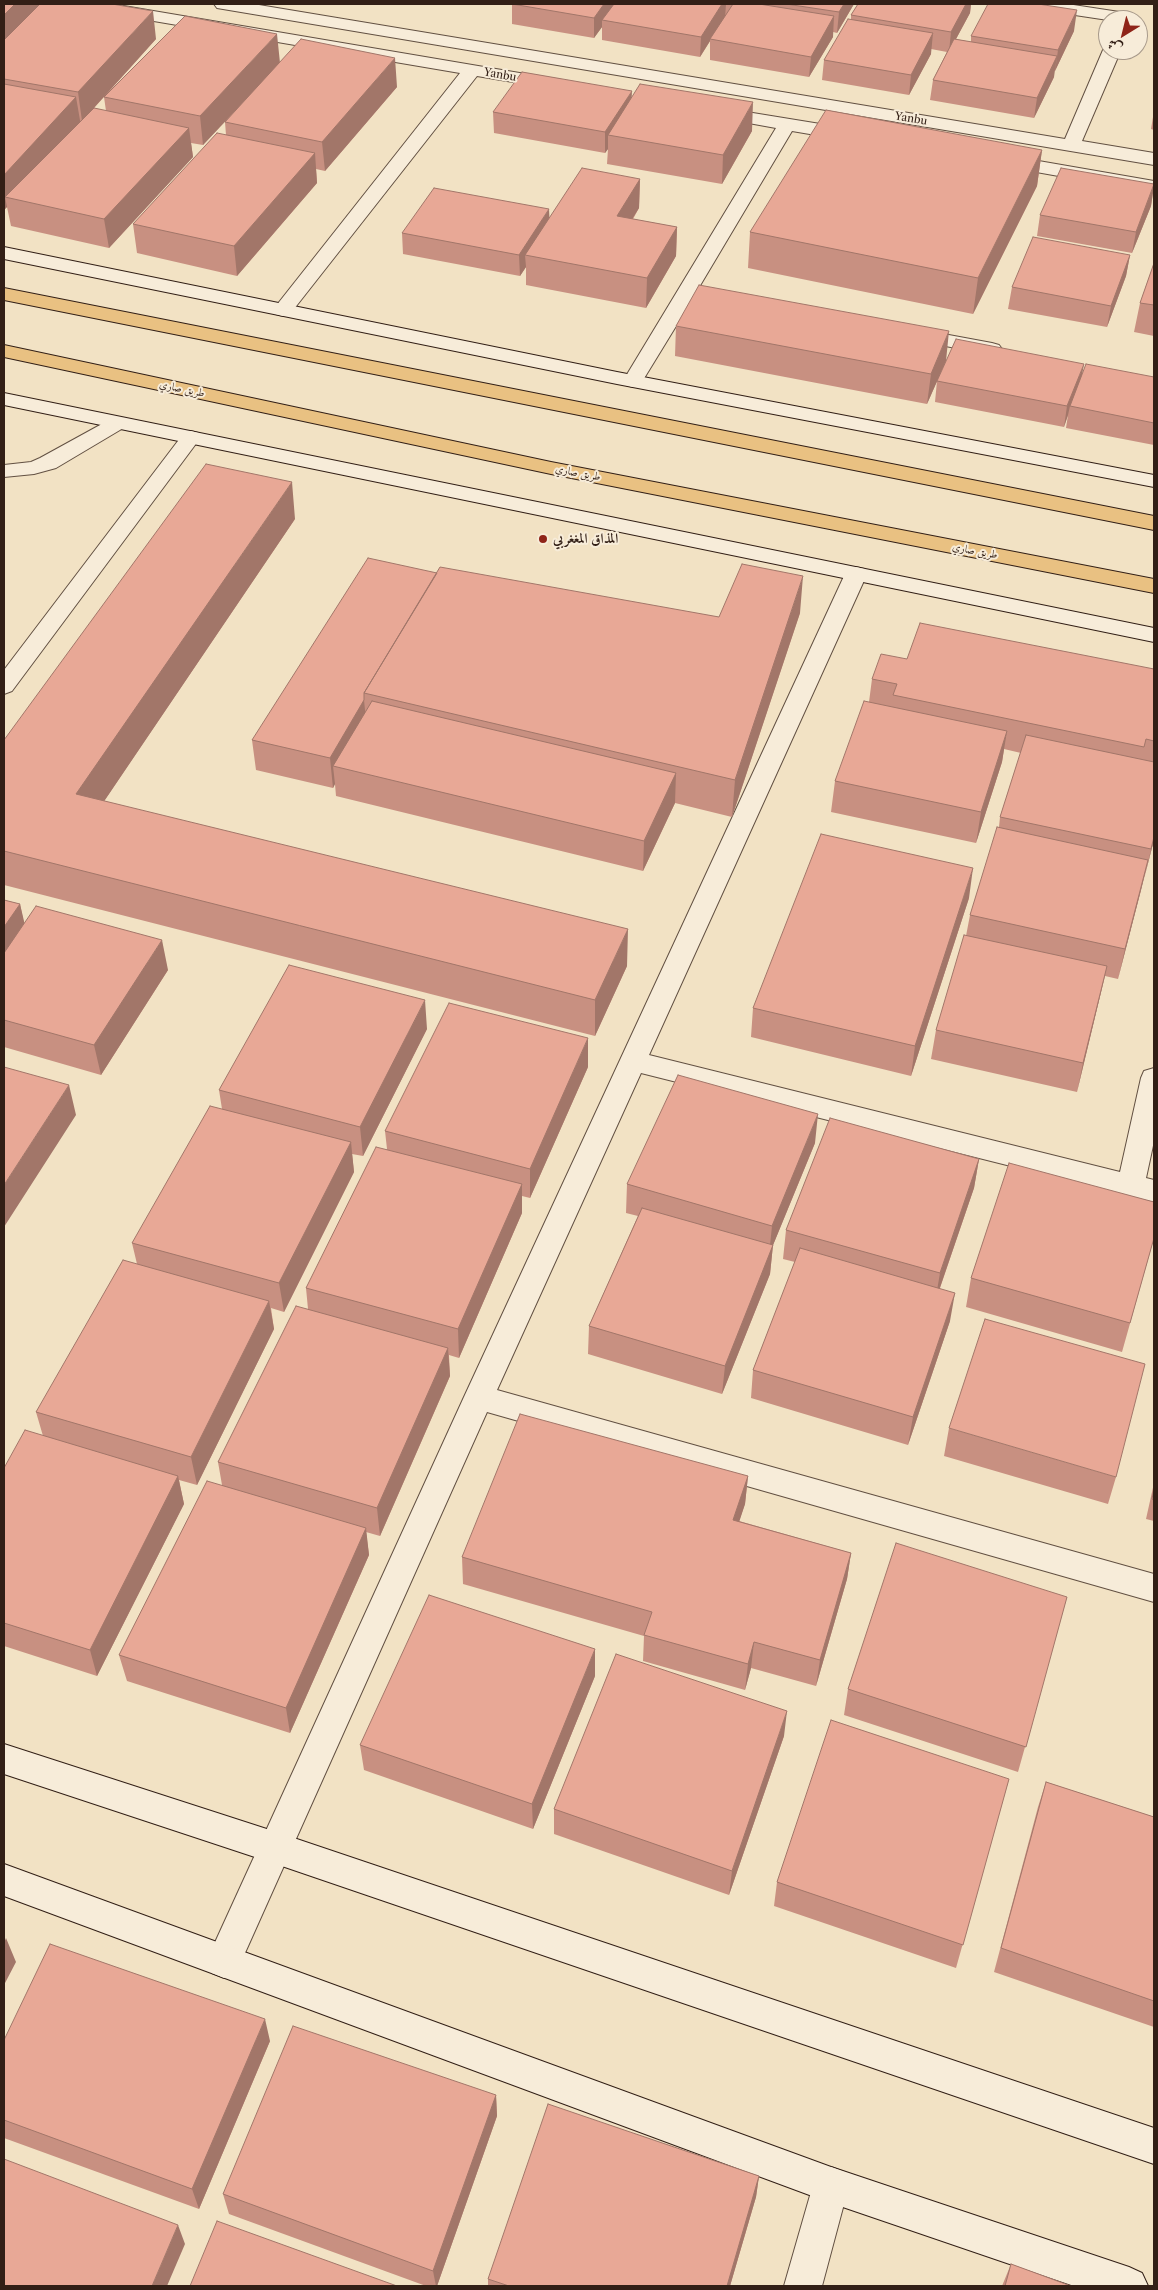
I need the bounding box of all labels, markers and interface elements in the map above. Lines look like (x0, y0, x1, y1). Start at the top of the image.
north arrow (1098, 10, 1148, 60)
text: ش (1104, 35, 1126, 58)
street label: Yanbu (483, 66, 517, 84)
street label: Yanbu (894, 110, 928, 128)
street label: طريق صاري (158, 378, 206, 400)
street label: طريق صاري (554, 462, 602, 484)
place label: المذاق المغغربي (553, 531, 618, 547)
marker: المذاق المغغربي (537, 533, 549, 545)
street label: طريق صاري (951, 540, 999, 562)

